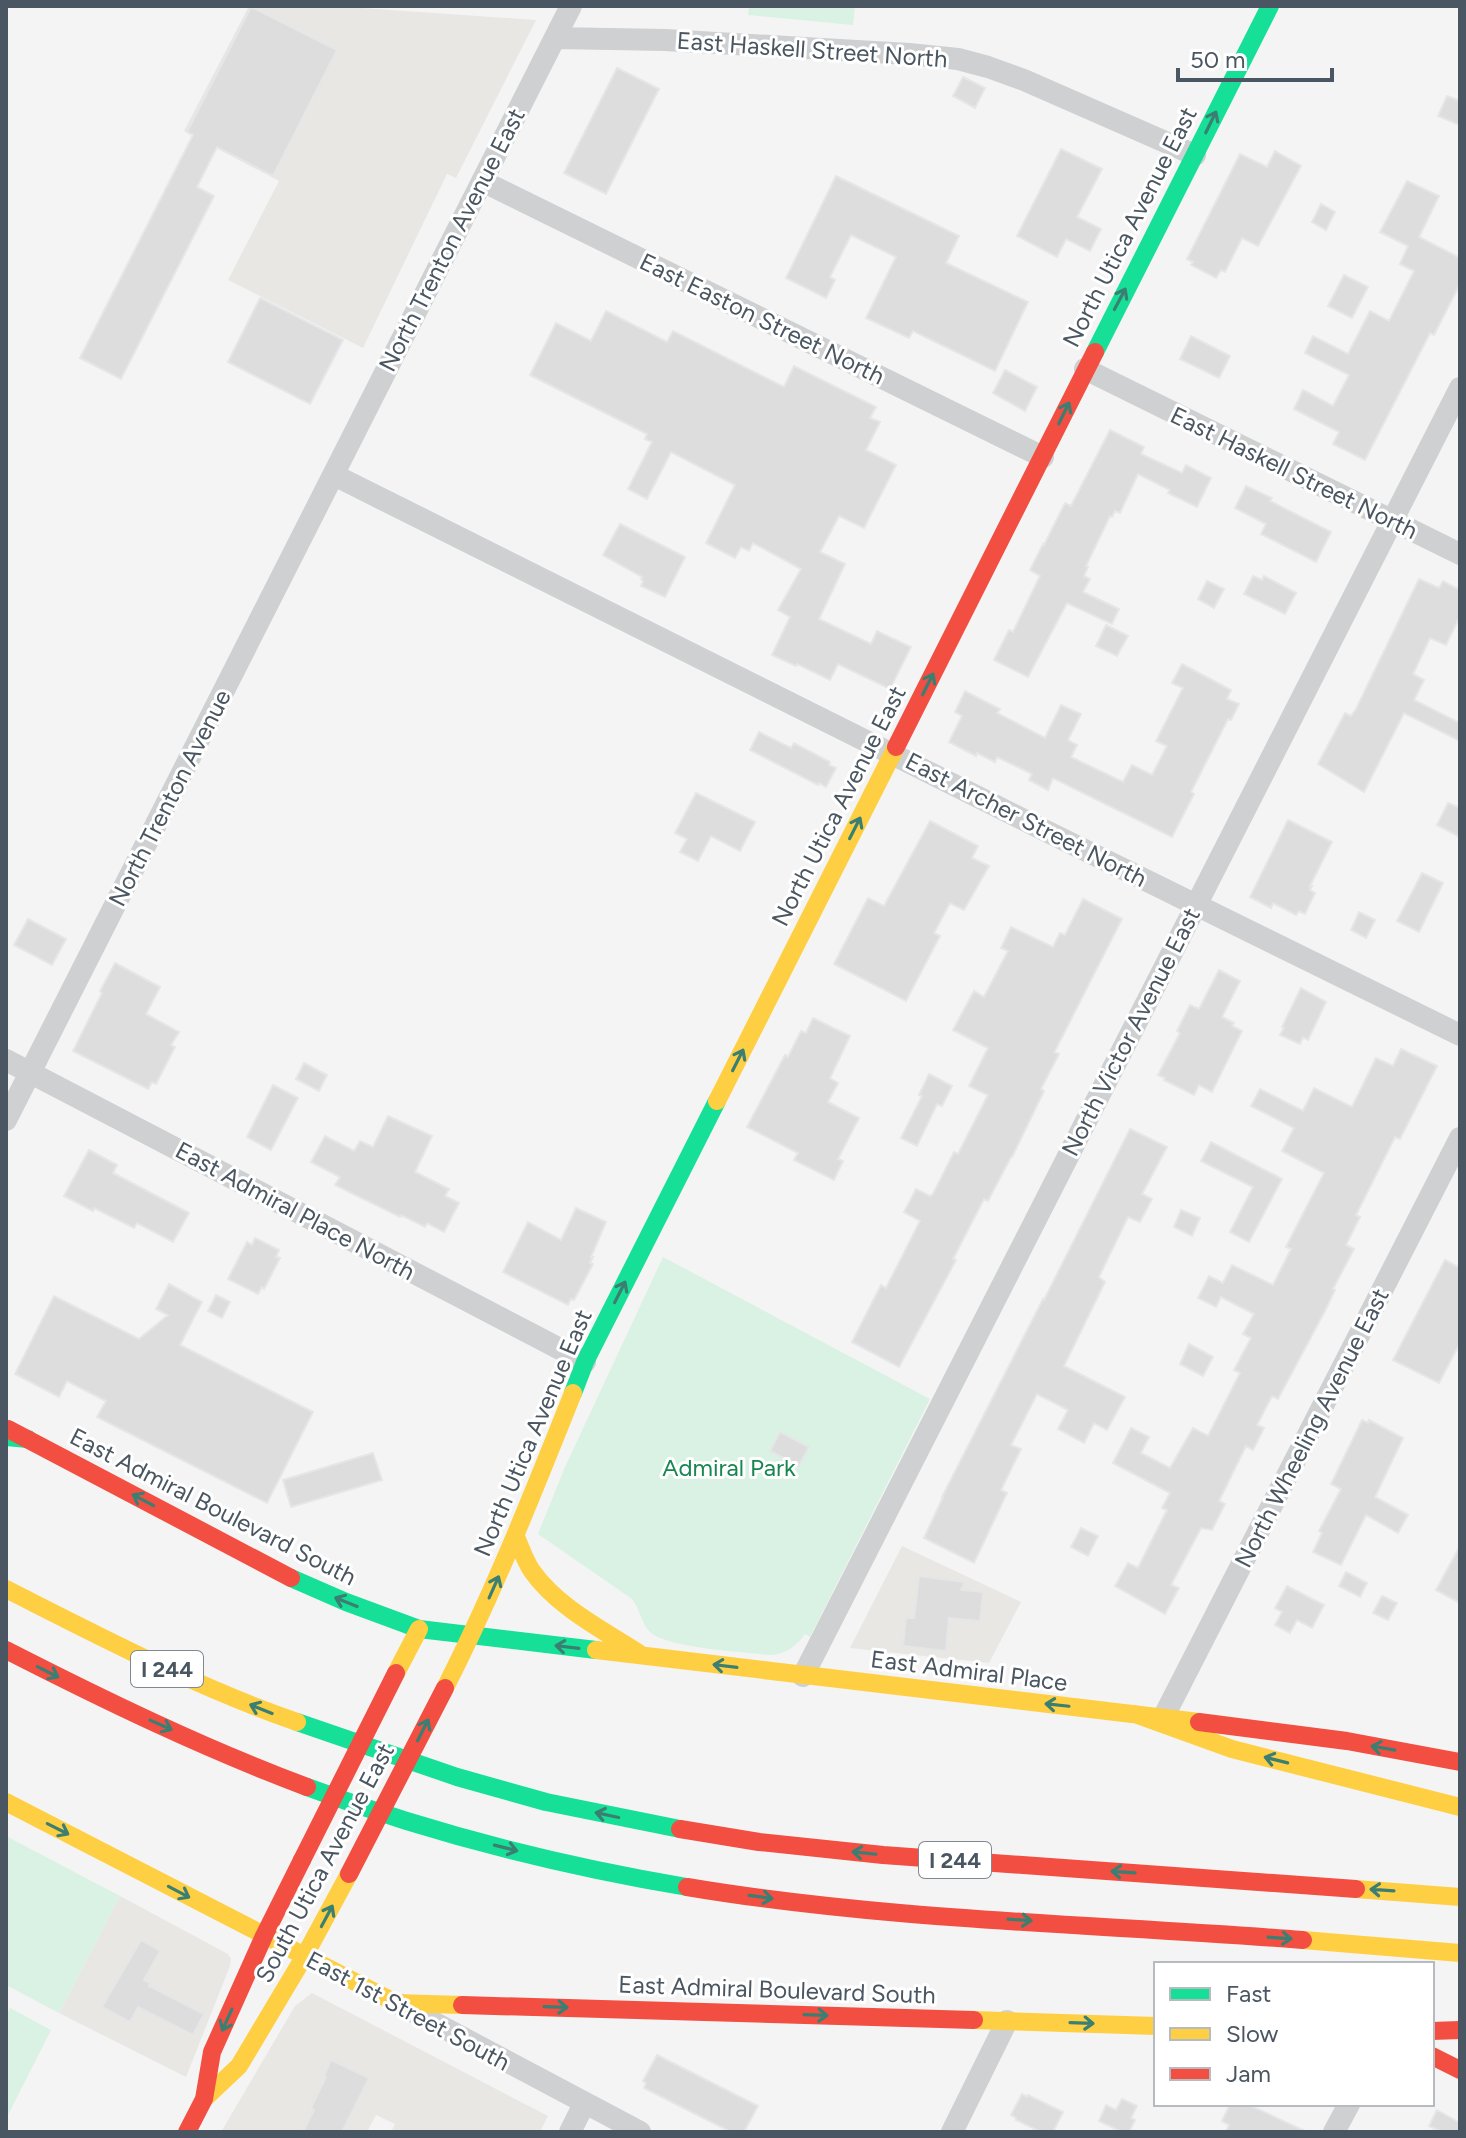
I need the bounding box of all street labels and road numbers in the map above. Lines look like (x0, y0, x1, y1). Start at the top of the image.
street label: East Haskell Street North (676, 26, 948, 73)
street label: North Utica Avenue East (1056, 102, 1203, 352)
street label: North Trenton Avenue East (372, 103, 531, 376)
street label: East Easton Street North (635, 247, 889, 390)
street label: East Haskell Street North (1166, 400, 1422, 545)
street label: North Utica Avenue East (765, 681, 912, 931)
street label: North Trenton Avenue (102, 685, 237, 911)
street label: East Archer Street North (901, 746, 1152, 893)
street label: North Victor Avenue East (1055, 903, 1206, 1161)
street label: East Admiral Place North (171, 1135, 420, 1286)
street label: North Wheeling Avenue East (1228, 1283, 1395, 1572)
street label: North Utica Avenue East (467, 1305, 598, 1561)
street label: East Admiral Boulevard South (65, 1422, 361, 1592)
street label: East Admiral Place (869, 1644, 1069, 1697)
road number: I 244 (131, 1651, 203, 1687)
street label: South Utica Avenue East (249, 1738, 400, 1987)
road number: I 244 (919, 1842, 991, 1878)
street label: East 1st Street South (301, 1945, 515, 2076)
street label: East Admiral Boulevard South (618, 1969, 936, 2010)

